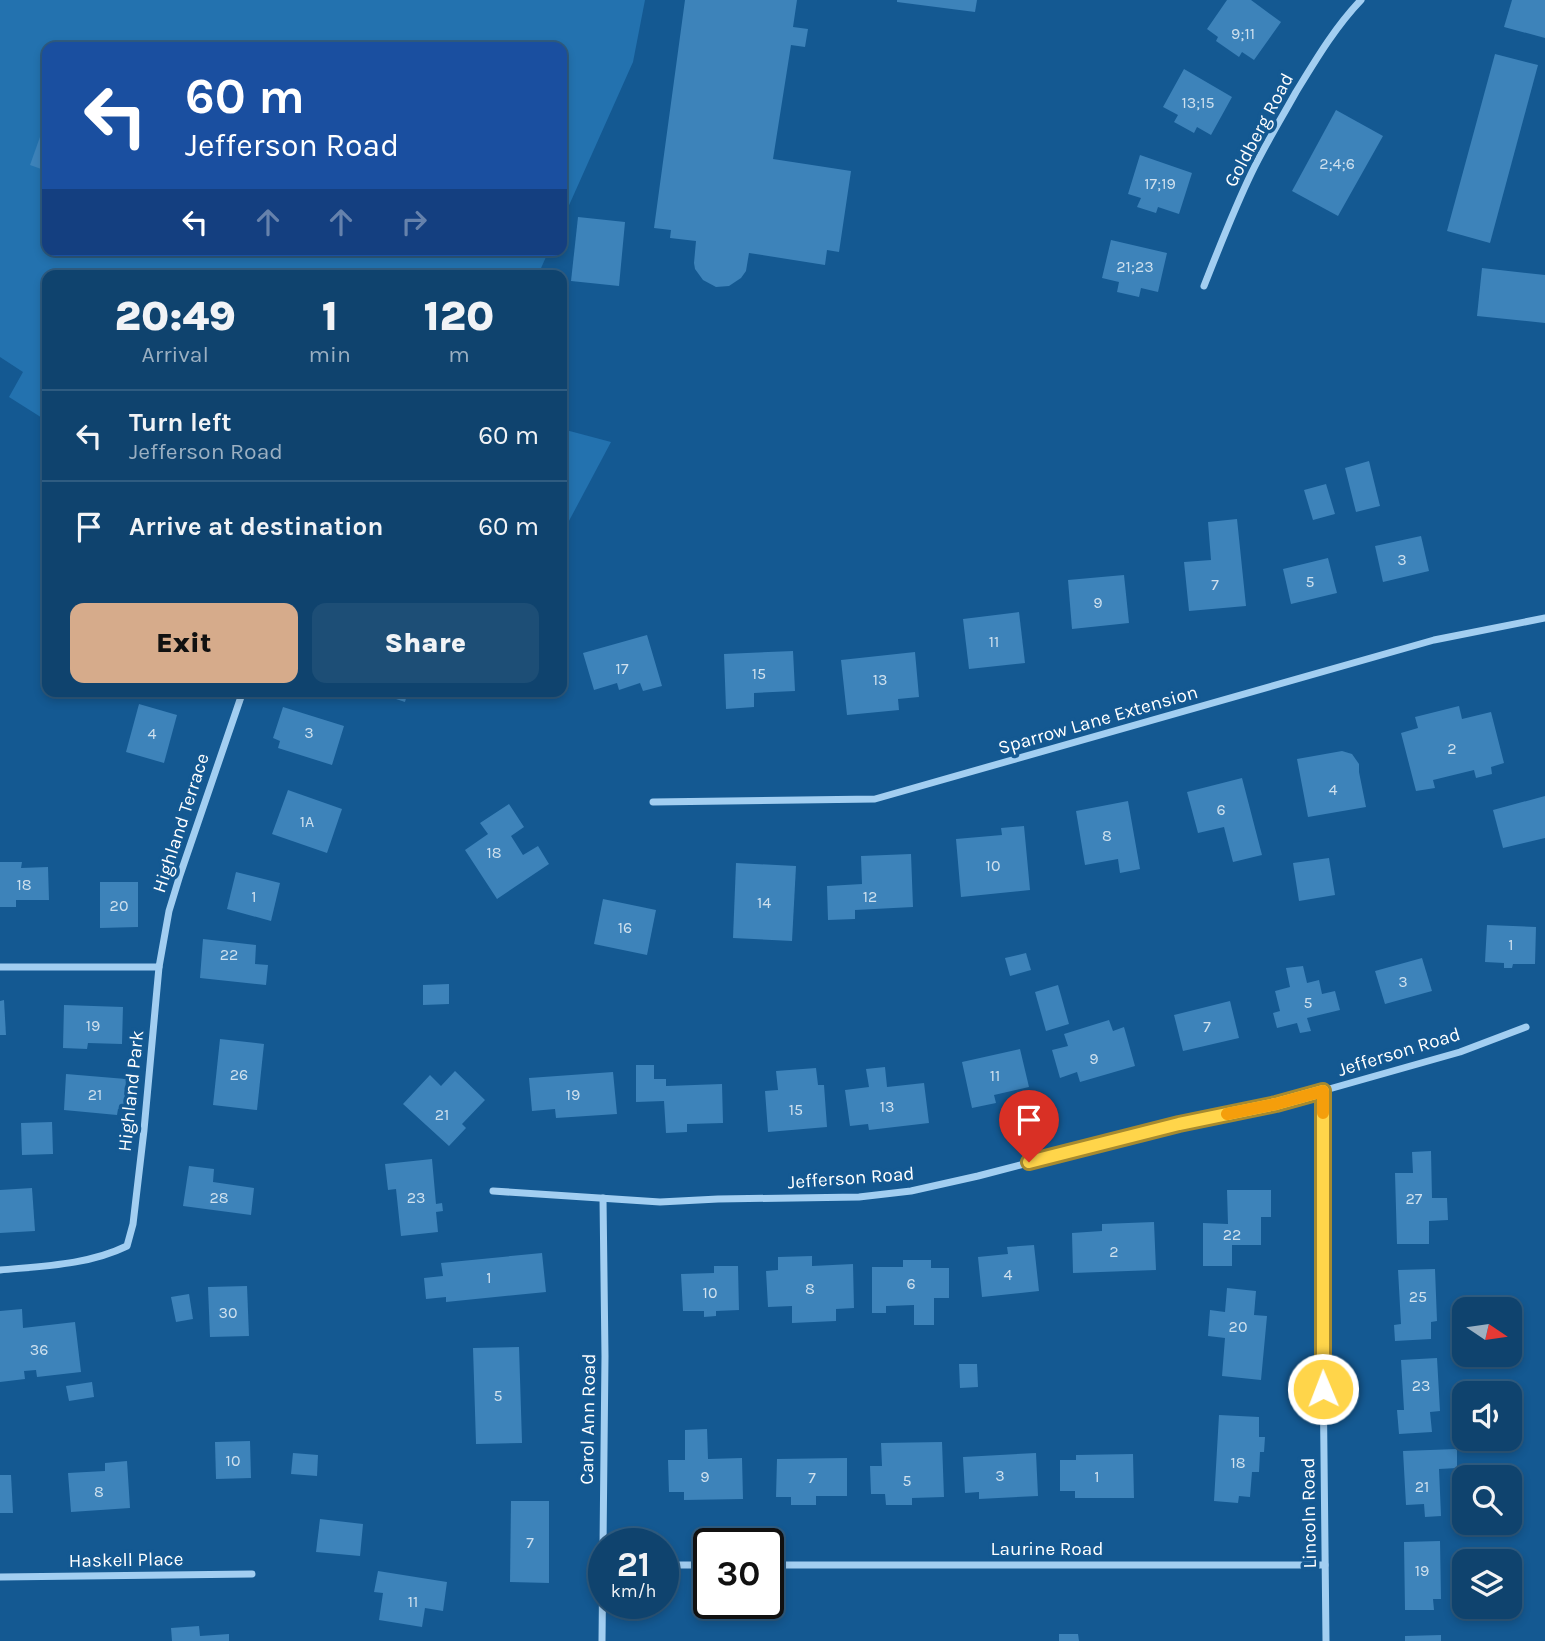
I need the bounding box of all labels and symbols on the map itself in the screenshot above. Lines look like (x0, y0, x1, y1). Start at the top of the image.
house number: 9;11 (1231, 24, 1255, 43)
street label: Goldberg Road (1220, 69, 1298, 191)
house number: 13;15 (1181, 93, 1215, 112)
house number: 2;4;6 (1319, 154, 1355, 173)
house number: 17;19 (1144, 174, 1176, 193)
house number: 21;23 (1116, 257, 1154, 276)
house number: 3 (1397, 550, 1407, 569)
house number: 5 (1305, 572, 1315, 591)
house number: 7 (1211, 575, 1219, 594)
house number: 9 (1093, 593, 1103, 612)
house number: 11 (989, 632, 999, 651)
house number: 17 (616, 659, 629, 678)
house number: 15 (752, 664, 766, 683)
house number: 13 (873, 670, 887, 689)
street label: Sparrow Lane Extension (996, 681, 1200, 759)
house number: 3 (304, 723, 314, 742)
house number: 4 (148, 724, 157, 743)
house number: 2 (1447, 739, 1457, 758)
street label: Highland Terrace (148, 751, 214, 895)
house number: 4 (1329, 780, 1338, 799)
house number: 6 (1216, 800, 1226, 819)
house number: 1A (300, 812, 314, 831)
house number: 8 (1102, 826, 1112, 845)
house number: 18 (486, 843, 502, 862)
house number: 10 (986, 856, 1000, 875)
house number: 18 (16, 875, 32, 894)
house number: 1 (251, 887, 257, 906)
house number: 12 (863, 887, 877, 906)
house number: 14 (757, 893, 771, 912)
house number: 20 (110, 896, 128, 915)
house number: 16 (618, 918, 632, 937)
house number: 1 (1508, 935, 1514, 954)
house number: 22 (220, 945, 238, 964)
house number: 3 (1398, 972, 1408, 991)
house number: 5 (1303, 993, 1313, 1012)
house number: 19 (86, 1016, 100, 1035)
house number: 7 (1203, 1017, 1211, 1036)
street label: Jefferson Road (1335, 1023, 1463, 1081)
street label: Highland Park (114, 1029, 148, 1153)
house number: 9 (1089, 1049, 1099, 1068)
house number: 26 (230, 1065, 248, 1084)
house number: 11 (990, 1066, 1000, 1085)
house number: 21 (88, 1085, 102, 1104)
house number: 19 (566, 1085, 580, 1104)
pin (999, 1090, 1059, 1162)
house number: 13 (880, 1097, 894, 1116)
house number: 15 (789, 1100, 803, 1119)
house number: 21 (435, 1105, 449, 1124)
street label: Jefferson Road (787, 1163, 915, 1193)
house number: 28 (209, 1188, 229, 1207)
house number: 23 (407, 1188, 425, 1207)
house number: 27 (1406, 1189, 1423, 1208)
house number: 22 (1223, 1225, 1241, 1244)
house number: 2 (1109, 1242, 1119, 1261)
house number: 4 (1004, 1265, 1013, 1284)
house number: 1 (486, 1268, 492, 1287)
house number: 6 (906, 1274, 916, 1293)
house number: 8 (805, 1279, 815, 1298)
house number: 10 (703, 1283, 717, 1302)
house number: 25 (1409, 1287, 1427, 1306)
north arrow (1452, 1297, 1522, 1367)
house number: 30 (219, 1303, 237, 1322)
house number: 20 (1229, 1317, 1247, 1336)
house number: 36 (30, 1340, 48, 1359)
position arrow (1286, 1352, 1360, 1426)
street label: Carol Ann Road (576, 1353, 600, 1485)
house number: 23 (1412, 1376, 1430, 1395)
house number: 5 (493, 1386, 503, 1405)
house number: 10 (226, 1451, 240, 1470)
house number: 18 (1230, 1453, 1246, 1472)
street label: Lincoln Road (1297, 1457, 1321, 1569)
house number: 3 (995, 1466, 1005, 1485)
house number: 9 (700, 1467, 710, 1486)
house number: 1 (1094, 1467, 1100, 1486)
house number: 7 (808, 1468, 816, 1487)
house number: 5 (902, 1471, 912, 1490)
house number: 21 (1415, 1477, 1429, 1496)
house number: 8 (94, 1482, 104, 1501)
speed limit sign: 30 (693, 1528, 784, 1619)
house number: 7 (526, 1533, 534, 1552)
street label: Laurine Road (991, 1538, 1103, 1560)
street label: Haskell Place (69, 1548, 183, 1572)
house number: 19 (1415, 1561, 1429, 1580)
house number: 11 (408, 1592, 418, 1611)

